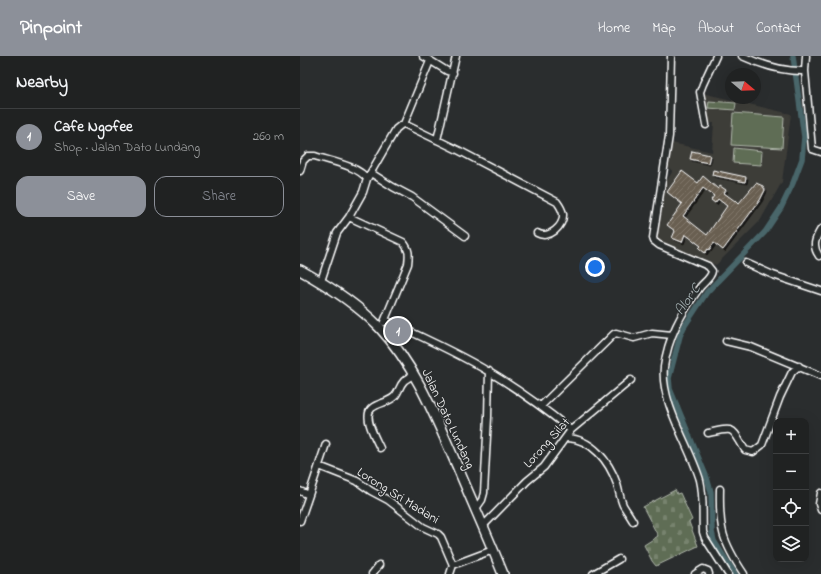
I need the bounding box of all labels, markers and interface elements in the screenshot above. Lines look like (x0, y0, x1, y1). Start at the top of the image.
text: Pinpoint (20, 15, 82, 42)
text: Home (598, 18, 630, 39)
text: Map (652, 18, 676, 39)
text: About (698, 18, 734, 39)
text: Contact (756, 18, 801, 39)
north arrow (725, 68, 761, 104)
text: Nearby (16, 70, 68, 95)
text: Cafe Ngofee (54, 116, 133, 138)
text: 1 (27, 127, 31, 146)
text: 260 m (253, 127, 284, 146)
text: Shop · Jalan Dato Lundang (54, 138, 200, 157)
button: Save (16, 176, 146, 217)
button: Share (154, 176, 284, 217)
your location (585, 257, 605, 277)
water label: Alor C (670, 279, 707, 320)
pin: 1 (385, 316, 411, 346)
street label: Jalan Dato Lundang (416, 366, 480, 473)
street label: Lorong Silat (519, 413, 576, 473)
map controls (773, 418, 809, 562)
button: + (773, 418, 809, 454)
button: − (773, 454, 809, 490)
street label: Lorong Sri Madani (353, 463, 443, 530)
button: locate (773, 490, 809, 526)
button: layers (773, 526, 809, 562)

